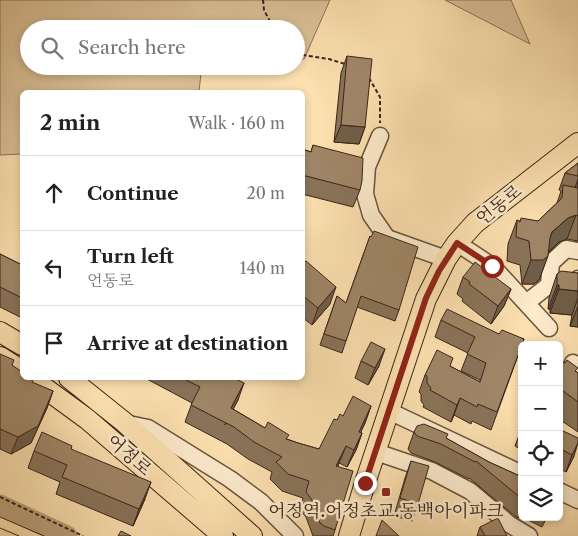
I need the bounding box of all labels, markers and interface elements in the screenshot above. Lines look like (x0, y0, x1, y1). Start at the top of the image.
search box (20, 20, 305, 75)
icon: search (38, 34, 66, 62)
text: Search here (78, 36, 186, 59)
text: 2 min (40, 110, 100, 135)
text: Walk · 160 m (188, 113, 285, 133)
icon: ahead (40, 179, 68, 207)
street label: 언동로 (472, 180, 526, 230)
text: Continue (87, 182, 179, 205)
text: 20 m (246, 183, 285, 203)
text: Turn left (87, 245, 174, 268)
icon: left (40, 254, 68, 282)
route start (481, 255, 504, 278)
text: 140 m (240, 258, 285, 278)
text: 언동로 (87, 270, 133, 290)
icon: arrive (40, 329, 68, 357)
text: Arrive at destination (87, 332, 288, 355)
map controls (518, 341, 563, 521)
button: + (518, 341, 563, 386)
button: − (518, 386, 563, 431)
street label: 어정로 (102, 430, 156, 480)
button: locate (518, 431, 563, 476)
route end (354, 472, 377, 495)
button: layers (518, 476, 563, 521)
marker: 어정역.어정초교.동백아이파크 (380, 486, 392, 498)
place label: 어정역.어정초교.동백아이파크 (268, 500, 504, 522)

